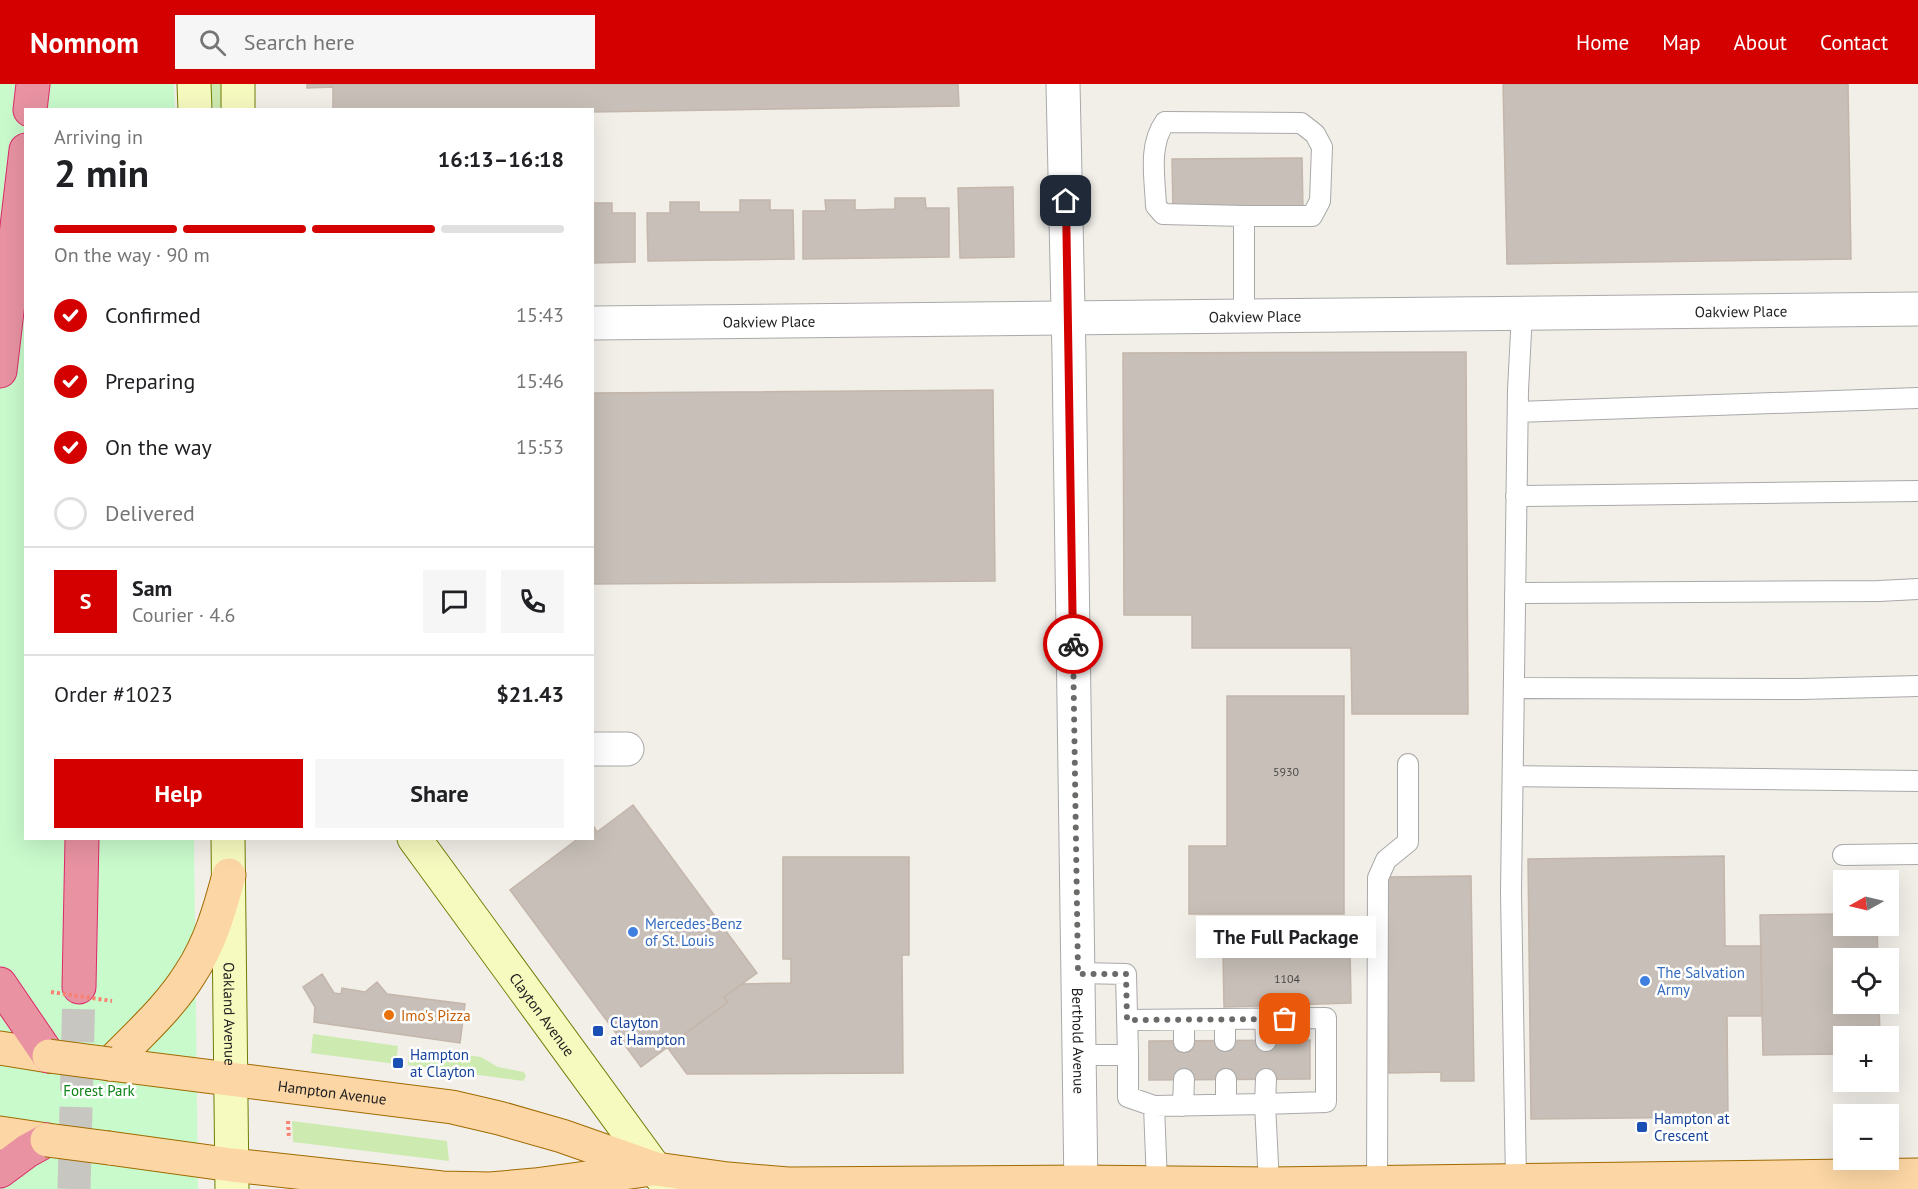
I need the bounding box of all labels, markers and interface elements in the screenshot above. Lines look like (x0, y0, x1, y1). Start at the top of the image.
search box (175, 15, 595, 69)
text: Nomnom (30, 24, 139, 61)
icon: search (196, 26, 229, 59)
text: Search here (244, 28, 355, 56)
text: Home (1576, 29, 1629, 56)
text: Map (1662, 29, 1701, 56)
text: About (1734, 29, 1787, 56)
text: Contact (1820, 29, 1888, 56)
text: Arriving in (54, 124, 143, 150)
text: 16:13–16:18 (438, 145, 564, 173)
text: 2 min (54, 147, 149, 198)
pin (1040, 175, 1091, 226)
icon: home (1049, 184, 1082, 217)
text: On the way · 90 m (54, 242, 210, 268)
icon: check (54, 299, 87, 332)
text: Confirmed (105, 301, 201, 329)
street label: Oakview Place (1695, 301, 1787, 321)
text: 15:43 (516, 302, 564, 328)
street label: Oakview Place (1209, 306, 1301, 326)
street label: Oakview Place (723, 311, 815, 331)
icon: check (54, 365, 87, 398)
text: Preparing (105, 367, 195, 395)
text: 15:46 (516, 368, 564, 394)
icon: check (54, 431, 87, 464)
text: On the way (105, 433, 212, 461)
text: 15:53 (516, 434, 564, 460)
text: Delivered (105, 499, 195, 527)
button: chat (423, 570, 486, 633)
button: phone (501, 570, 564, 633)
text: Sam (132, 574, 172, 602)
text: S (80, 587, 91, 615)
text: Courier · 4.6 (132, 602, 235, 628)
courier (1043, 614, 1103, 674)
icon: bike (1057, 628, 1090, 661)
text: Order #1023 (54, 680, 173, 708)
text: $21.43 (496, 680, 564, 708)
button: Help (54, 759, 303, 828)
button: Share (315, 759, 564, 828)
house number: 5930 (1273, 764, 1300, 779)
north arrow (1833, 870, 1899, 936)
map controls (1833, 870, 1899, 1170)
place label: Mercedes-Benz of St. Louis (645, 914, 742, 950)
callout: The Full Package (1195, 917, 1375, 959)
text: The Full Package (1213, 924, 1359, 950)
marker: Mercedes-Benz of St. Louis (626, 925, 640, 939)
button: locate (1833, 948, 1899, 1014)
street label: Oakland Avenue (220, 962, 240, 1066)
place label: The Salvation Army (1657, 963, 1745, 999)
street label: Clayton Avenue (506, 969, 579, 1060)
house number: 1104 (1274, 971, 1301, 986)
marker: The Salvation Army (1638, 974, 1652, 988)
street label: Berthold Avenue (1069, 988, 1089, 1094)
pin (1259, 993, 1310, 1044)
icon: bag (1268, 1002, 1301, 1035)
place label: Imo's Pizza (401, 1006, 471, 1025)
marker: Imo's Pizza (382, 1008, 396, 1022)
place label: Clayton at Hampton (610, 1013, 686, 1049)
marker: Clayton at Hampton (591, 1024, 605, 1038)
button: + (1833, 1026, 1899, 1092)
place label: Hampton at Clayton (410, 1045, 475, 1081)
marker: Hampton at Clayton (391, 1056, 405, 1070)
street label: Hampton Avenue (277, 1076, 388, 1108)
park label: Forest Park (63, 1081, 136, 1100)
button: − (1833, 1104, 1899, 1170)
place label: Hampton at Crescent (1654, 1109, 1730, 1145)
marker: Hampton at Crescent (1635, 1120, 1649, 1134)

